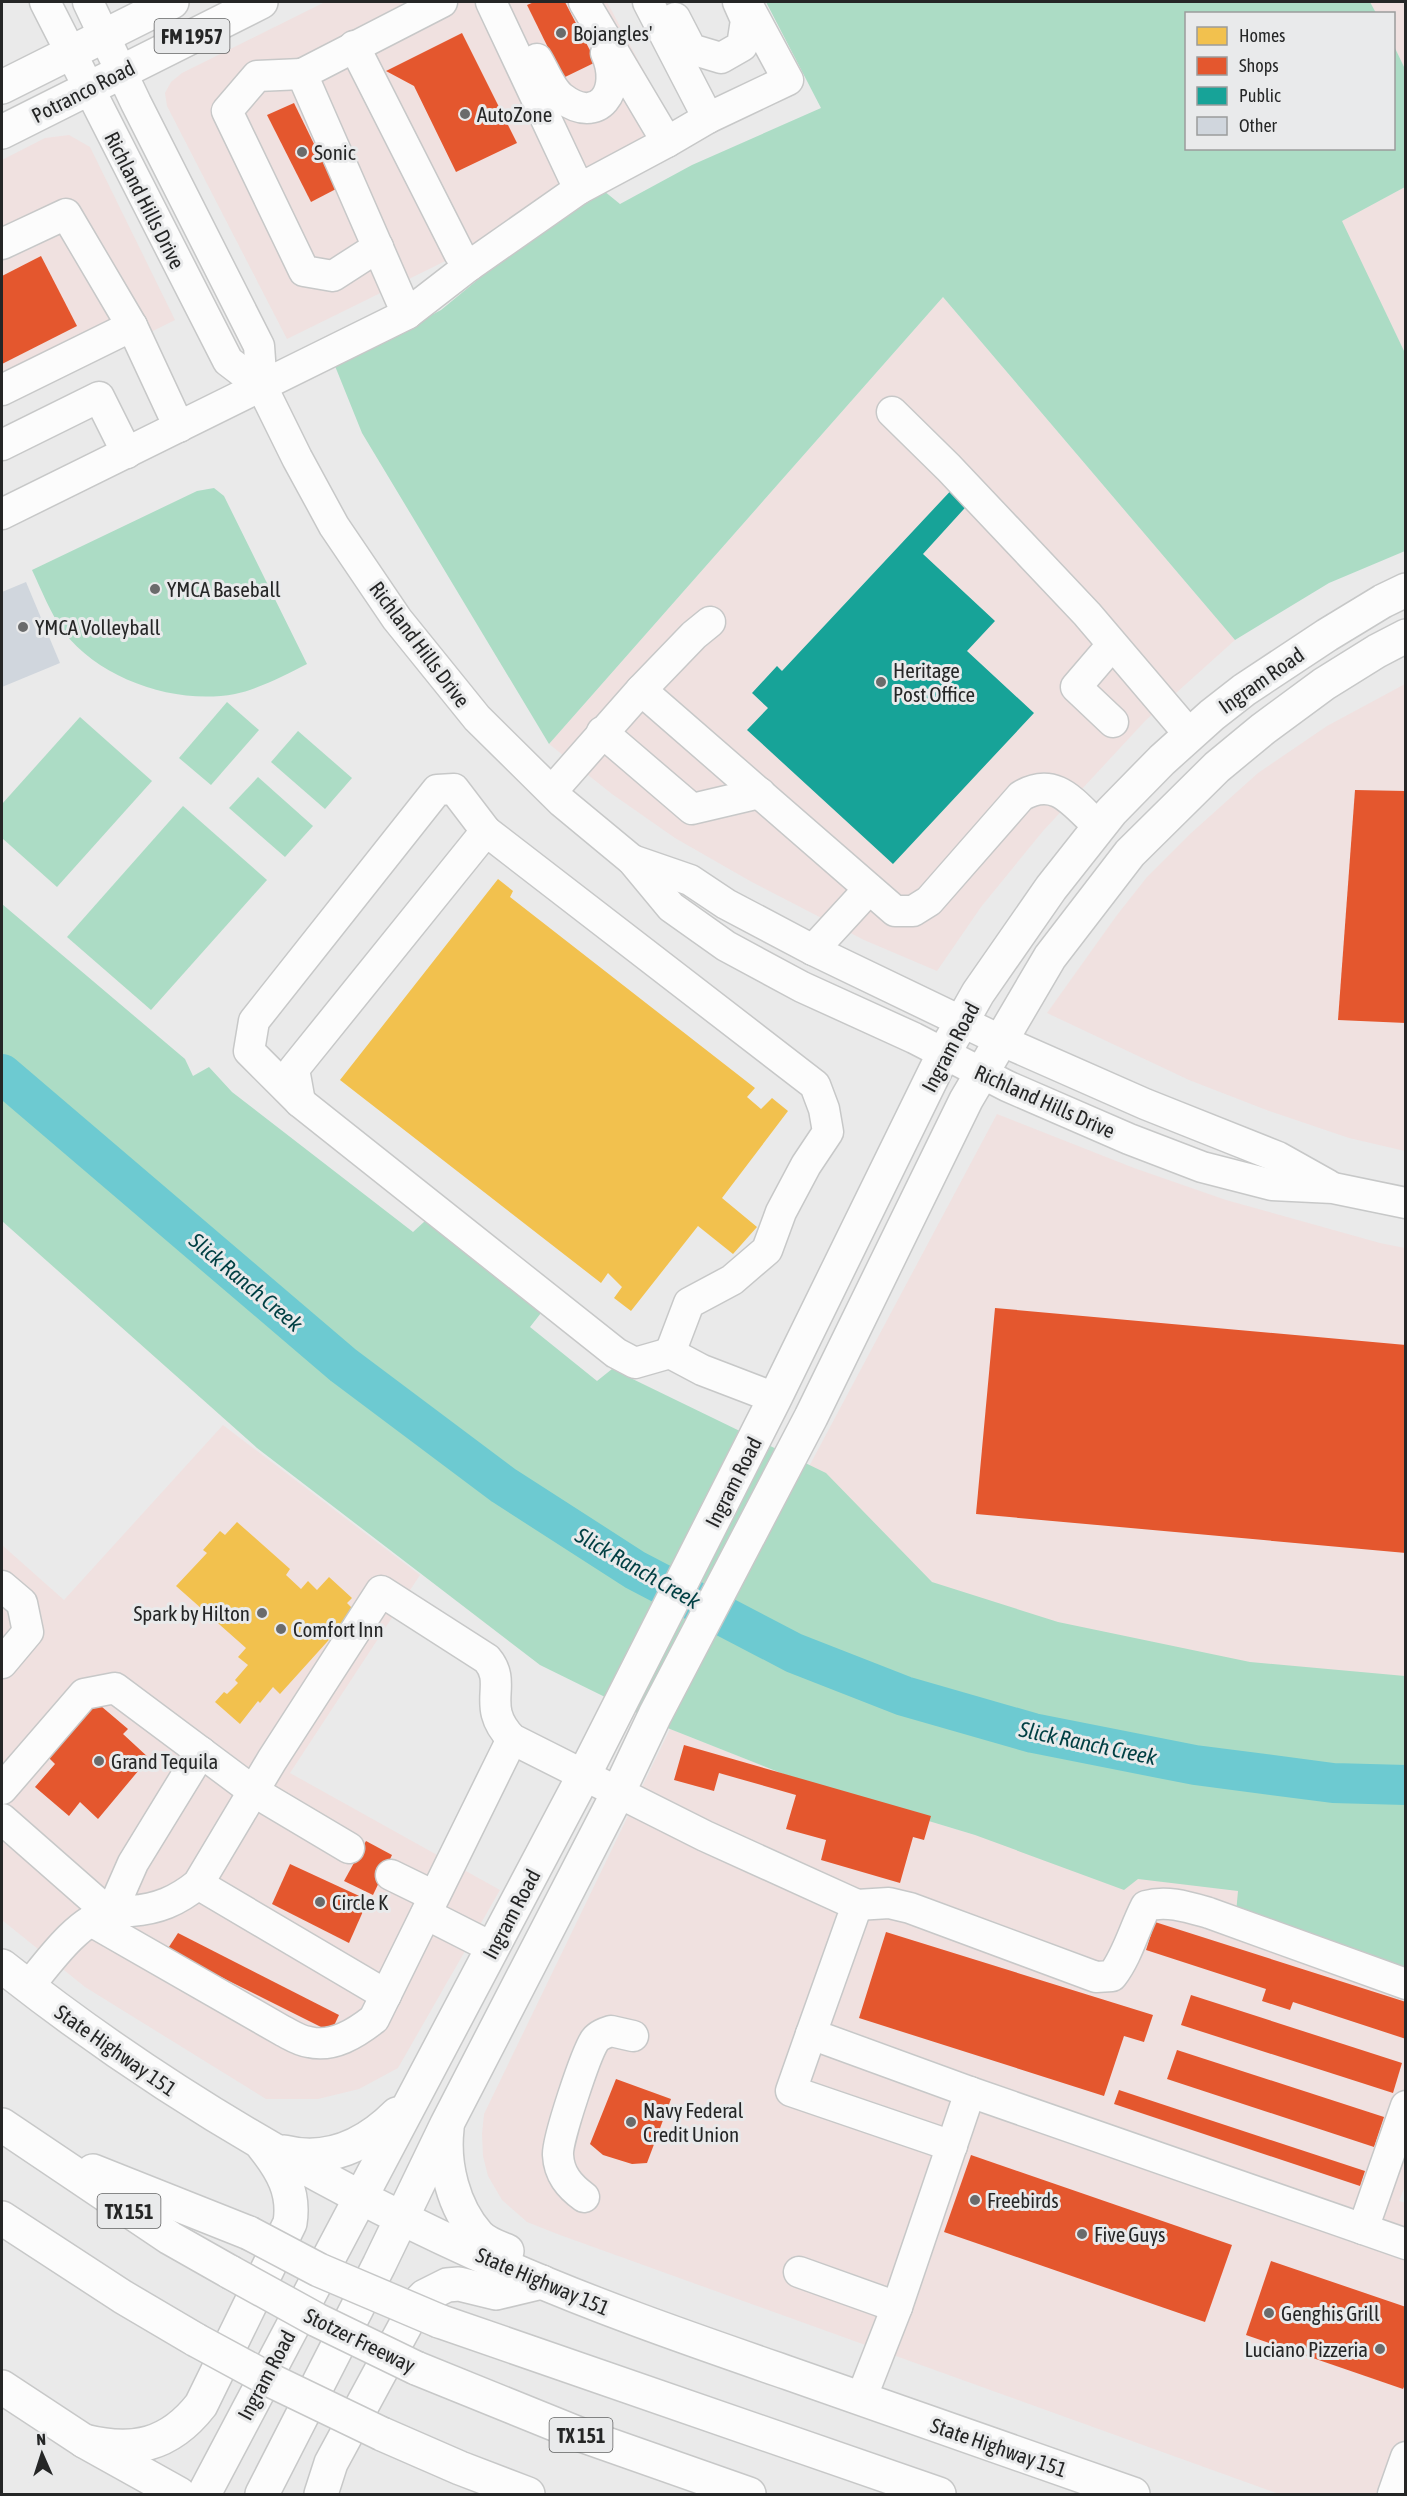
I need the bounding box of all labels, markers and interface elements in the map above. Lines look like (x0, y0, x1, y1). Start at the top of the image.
legend (1185, 12, 1395, 150)
road number: FM 1957 (154, 19, 230, 53)
place label: Bojangles' (573, 21, 652, 45)
text: Homes (1239, 25, 1285, 46)
marker: Bojangles' (554, 26, 568, 40)
street label: Potranco Road (28, 55, 138, 127)
text: Shops (1239, 55, 1279, 76)
text: Public (1239, 85, 1281, 106)
place label: AutoZone (477, 102, 552, 126)
marker: AutoZone (458, 107, 472, 121)
text: Other (1239, 115, 1278, 136)
street label: Richland Hills Drive (100, 127, 190, 273)
place label: Sonic (314, 140, 356, 164)
marker: Sonic (295, 145, 309, 159)
place label: YMCA Baseball (167, 577, 281, 601)
street label: Richland Hills Drive (365, 577, 475, 711)
marker: YMCA Baseball (148, 582, 162, 596)
place label: YMCA Volleyball (35, 615, 161, 639)
marker: YMCA Volleyball (16, 620, 30, 634)
street label: Ingram Road (1214, 642, 1308, 718)
place label: Heritage Post Office (893, 658, 975, 706)
marker: Heritage Post Office (874, 675, 888, 689)
street label: Ingram Road (916, 998, 984, 1096)
street label: Richland Hills Drive (971, 1059, 1119, 1143)
water label: Slick Ranch Creek (183, 1227, 308, 1337)
street label: Ingram Road (700, 1433, 766, 1531)
water label: Slick Ranch Creek (570, 1521, 705, 1614)
place label: Spark by Hilton (133, 1601, 250, 1625)
marker: Spark by Hilton (255, 1606, 269, 1620)
place label: Comfort Inn (293, 1617, 384, 1641)
marker: Comfort Inn (274, 1622, 288, 1636)
water label: Slick Ranch Creek (1016, 1716, 1159, 1770)
place label: Grand Tequila (111, 1749, 218, 1773)
marker: Grand Tequila (92, 1754, 106, 1768)
street label: Ingram Road (477, 1865, 545, 1963)
place label: Circle K (332, 1890, 389, 1914)
marker: Circle K (313, 1895, 327, 1909)
street label: State Highway 151 (51, 1999, 181, 2101)
place label: Navy Federal Credit Union (643, 2098, 744, 2146)
marker: Navy Federal Credit Union (624, 2115, 638, 2129)
place label: Freebirds (987, 2188, 1059, 2212)
marker: Freebirds (968, 2193, 982, 2207)
road number: TX 151 (98, 2194, 160, 2228)
place label: Five Guys (1094, 2222, 1165, 2246)
marker: Five Guys (1075, 2227, 1089, 2241)
street label: State Highway 151 (473, 2242, 613, 2320)
place label: Genghis Grill (1281, 2301, 1380, 2325)
street label: Stotzer Freeway (301, 2303, 420, 2377)
marker: Genghis Grill (1262, 2306, 1276, 2320)
street label: Ingram Road (232, 2326, 300, 2424)
place label: Luciano Pizzeria (1244, 2337, 1368, 2361)
marker: Luciano Pizzeria (1373, 2342, 1387, 2356)
street label: State Highway 151 (928, 2412, 1070, 2482)
road number: TX 151 (550, 2418, 612, 2452)
north arrow (12, 2424, 72, 2484)
text: N (36, 2430, 46, 2448)

